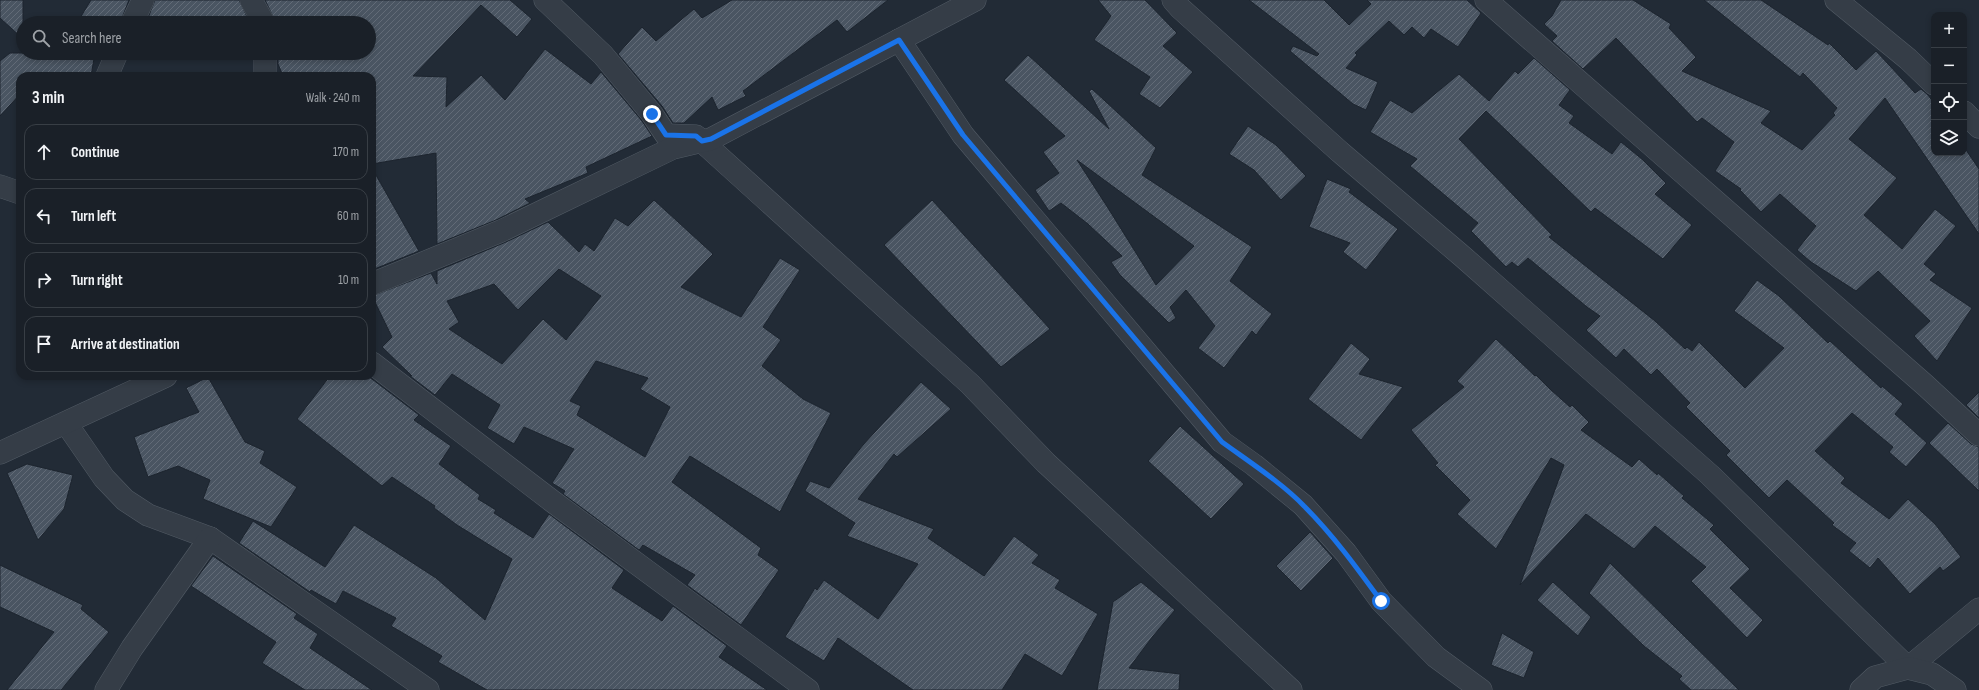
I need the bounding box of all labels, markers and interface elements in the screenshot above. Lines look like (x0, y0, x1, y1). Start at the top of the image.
map controls (1931, 12, 1967, 156)
button: + (1931, 12, 1967, 48)
search box (16, 16, 376, 60)
icon: search (30, 27, 52, 49)
text: Search here (62, 29, 122, 48)
button: − (1931, 48, 1967, 84)
button: locate (1931, 84, 1967, 120)
text: 3 min (32, 88, 65, 108)
text: Walk · 240 m (306, 90, 360, 106)
route end (643, 105, 661, 123)
button: layers (1931, 120, 1967, 156)
icon: ahead (33, 141, 55, 163)
text: Continue (71, 143, 120, 162)
text: 170 m (333, 144, 359, 160)
icon: left (33, 205, 55, 227)
text: Turn left (71, 207, 116, 226)
text: 60 m (337, 208, 359, 224)
icon: right (33, 269, 55, 291)
text: Turn right (71, 271, 123, 290)
text: 10 m (338, 272, 359, 288)
icon: arrive (33, 333, 55, 355)
text: Arrive at destination (71, 335, 180, 354)
route start (1372, 592, 1390, 610)

